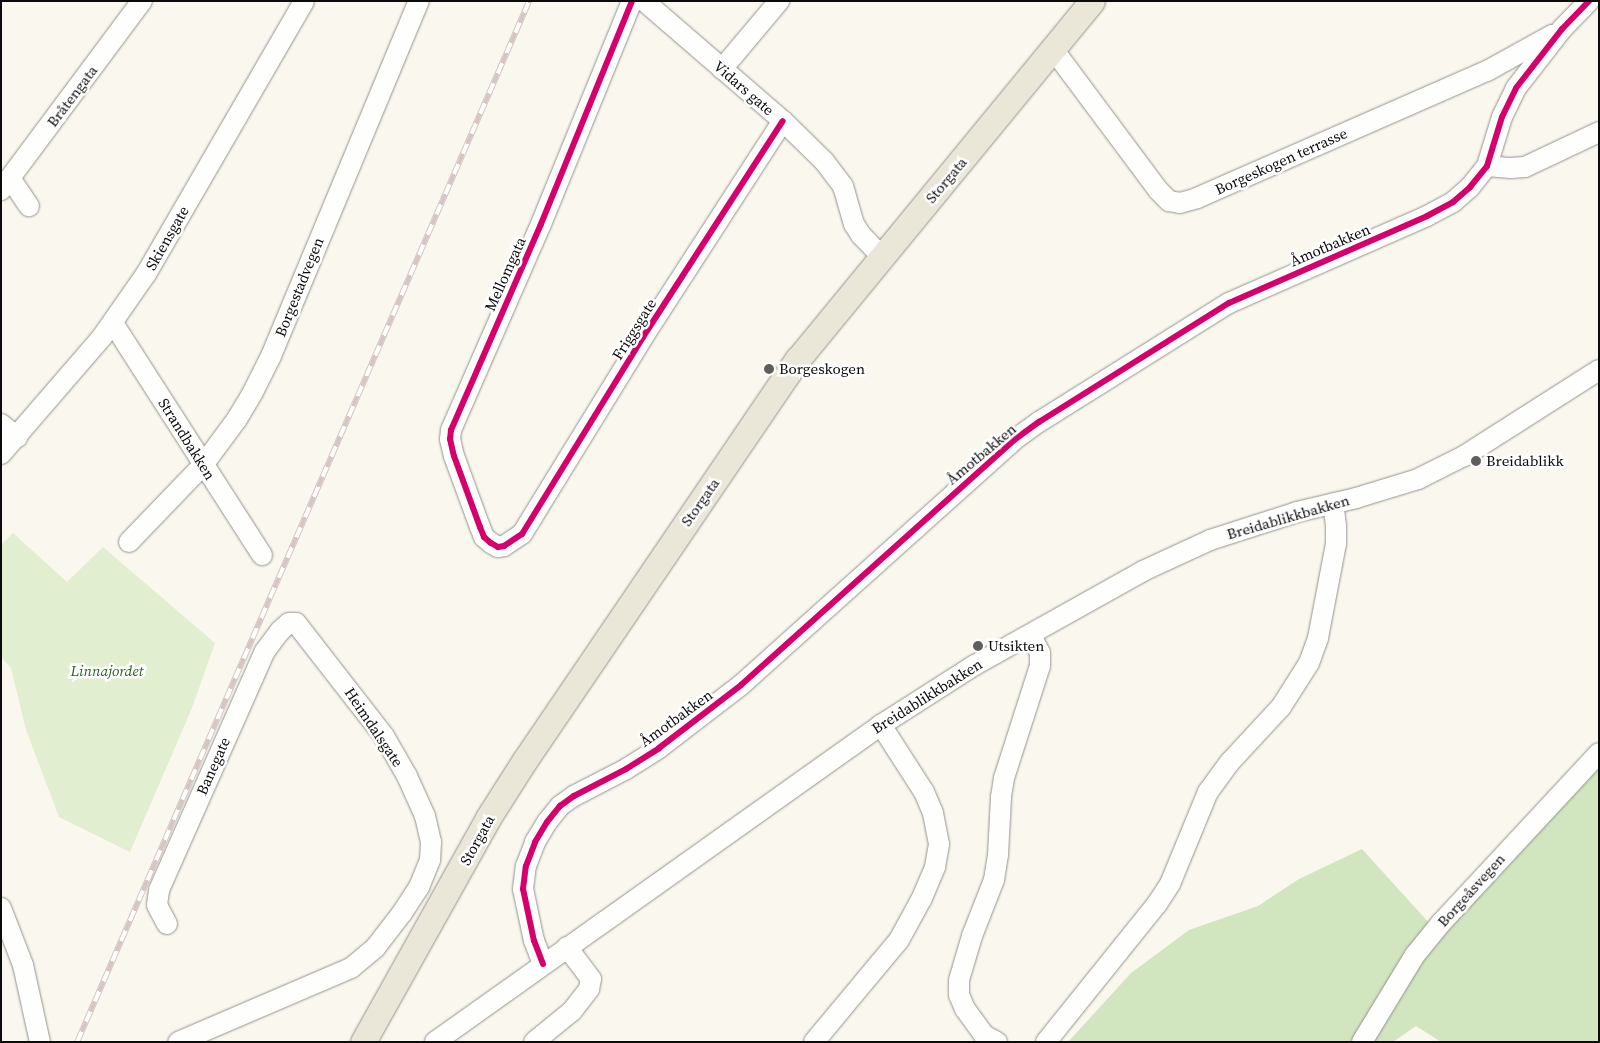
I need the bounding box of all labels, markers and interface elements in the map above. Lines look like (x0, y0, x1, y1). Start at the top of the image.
street label: Vidars gate (710, 57, 778, 119)
street label: Bråtengata (43, 62, 101, 130)
street label: Borgeskogen terrasse (1212, 124, 1350, 198)
street label: Storgata (922, 153, 970, 207)
street label: Skiensgate (141, 203, 193, 273)
street label: Åmotbakken (1287, 220, 1373, 270)
street label: Mellomgata (481, 234, 529, 314)
street label: Borgestadvegen (271, 235, 327, 339)
street label: Friggsgate (608, 295, 660, 363)
place label: Borgeskogen (779, 360, 865, 378)
marker: Borgeskogen (763, 363, 775, 375)
street label: Strandbakken (155, 395, 219, 483)
street label: Åmotbakken (942, 420, 1020, 488)
place label: Breidablikk (1486, 452, 1564, 470)
marker: Breidablikk (1470, 455, 1482, 467)
street label: Storgata (677, 475, 723, 529)
street label: Breidablikkbakken (1225, 491, 1351, 543)
place label: Utsikten (988, 637, 1044, 655)
marker: Utsikten (972, 640, 984, 652)
street label: Breidablikkbakken (868, 655, 986, 737)
park label: Linnajordet (70, 662, 144, 680)
street label: Heimdalsgate (341, 684, 407, 770)
street label: Åmotbakken (636, 686, 716, 750)
street label: Banegate (192, 734, 234, 798)
street label: Storgata (456, 812, 498, 868)
street label: Borgeåsvegen (1433, 850, 1509, 930)

